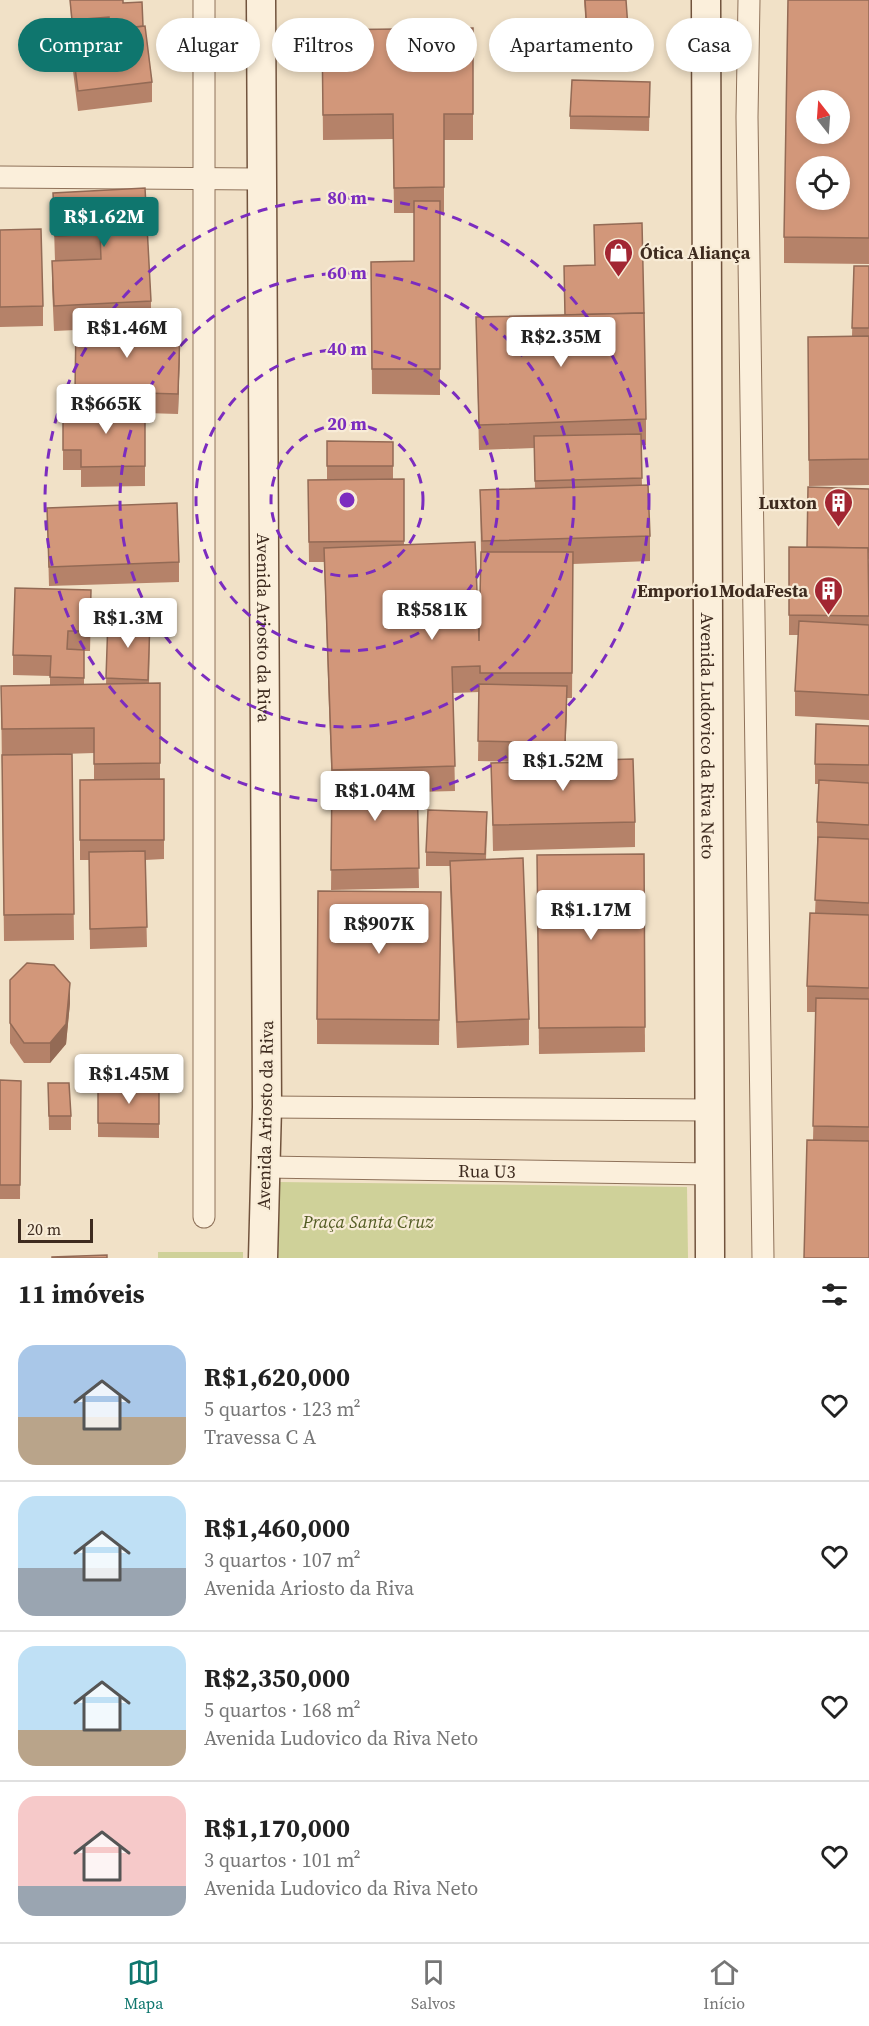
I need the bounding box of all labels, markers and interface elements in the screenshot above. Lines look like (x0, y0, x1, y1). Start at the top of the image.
chip: Comprar (18, 18, 144, 72)
chip: Alugar (156, 18, 260, 72)
chip: Filtros (272, 18, 374, 72)
chip: Novo (386, 18, 477, 72)
chip: Apartamento (489, 18, 654, 72)
chip: Casa (666, 18, 752, 72)
north arrow (796, 90, 850, 144)
map controls (796, 90, 850, 210)
button: locate (796, 156, 850, 210)
text: 80 m (327, 185, 367, 210)
pin: R$1.62M (49, 197, 159, 248)
text: R$1.62M (64, 202, 144, 230)
shop icon: Ótica Aliança (603, 236, 635, 278)
place label: Ótica Aliança (640, 240, 751, 265)
text: 60 m (327, 260, 367, 285)
pin: R$1.46M (72, 308, 182, 359)
text: R$1.46M (87, 313, 167, 341)
pin: R$2.35M (506, 317, 616, 368)
text: R$2.35M (521, 322, 601, 350)
text: 40 m (327, 336, 367, 361)
pin: R$665K (57, 384, 155, 435)
text: R$665K (71, 389, 141, 417)
text: 20 m (327, 411, 367, 436)
building icon: Luxton (822, 486, 854, 528)
centre of rings (337, 490, 357, 510)
place label: Luxton (758, 490, 817, 515)
street label: Avenida Ariosto da Riva (251, 533, 277, 724)
building icon: Emporio1ModaFesta (813, 574, 845, 616)
place label: Emporio1ModaFesta (637, 578, 808, 603)
pin: R$581K (383, 590, 481, 641)
text: R$581K (397, 595, 467, 623)
pin: R$1.3M (79, 598, 177, 649)
text: R$1.3M (93, 603, 163, 631)
street label: Avenida Ludovico da Riva Neto (695, 612, 721, 860)
pin: R$1.52M (508, 741, 618, 792)
text: R$1.52M (523, 746, 603, 774)
pin: R$1.04M (320, 771, 430, 822)
text: R$1.04M (335, 776, 415, 804)
pin: R$1.17M (536, 890, 646, 941)
text: R$1.17M (551, 895, 631, 923)
pin: R$907K (330, 904, 428, 955)
text: R$907K (344, 909, 414, 937)
street label: Avenida Ariosto da Riva (251, 1019, 279, 1210)
pin: R$1.45M (74, 1054, 184, 1105)
text: R$1.45M (89, 1059, 169, 1087)
street label: Rua U3 (458, 1158, 516, 1183)
park label: Praça Santa Cruz (301, 1209, 434, 1234)
scale bar (18, 1216, 93, 1244)
text: 20 m (27, 1218, 61, 1240)
text: 11 imóveis (18, 1276, 145, 1312)
icon: filters (818, 1278, 851, 1311)
text: R$1,620,000 (204, 1359, 350, 1395)
icon: home (66, 1369, 138, 1441)
icon: heart (818, 1389, 851, 1422)
text: 5 quartos · 123 m² (204, 1395, 361, 1423)
text: Travessa C A (204, 1423, 316, 1451)
text: R$1,460,000 (204, 1510, 350, 1546)
icon: home (66, 1520, 138, 1592)
icon: heart (818, 1540, 851, 1573)
text: 3 quartos · 107 m² (204, 1546, 361, 1574)
text: Avenida Ariosto da Riva (204, 1574, 414, 1602)
text: R$2,350,000 (204, 1660, 350, 1696)
icon: home (66, 1670, 138, 1742)
icon: heart (818, 1690, 851, 1723)
text: 5 quartos · 168 m² (204, 1696, 361, 1724)
text: Avenida Ludovico da Riva Neto (204, 1724, 478, 1752)
text: R$1,170,000 (204, 1810, 350, 1846)
icon: home (66, 1820, 138, 1892)
icon: heart (818, 1840, 851, 1873)
text: 3 quartos · 101 m² (204, 1846, 361, 1874)
text: Avenida Ludovico da Riva Neto (204, 1874, 478, 1902)
tab: Mapa (124, 1956, 163, 2014)
tab: Salvos (411, 1956, 456, 2014)
tab: Início (703, 1956, 745, 2014)

